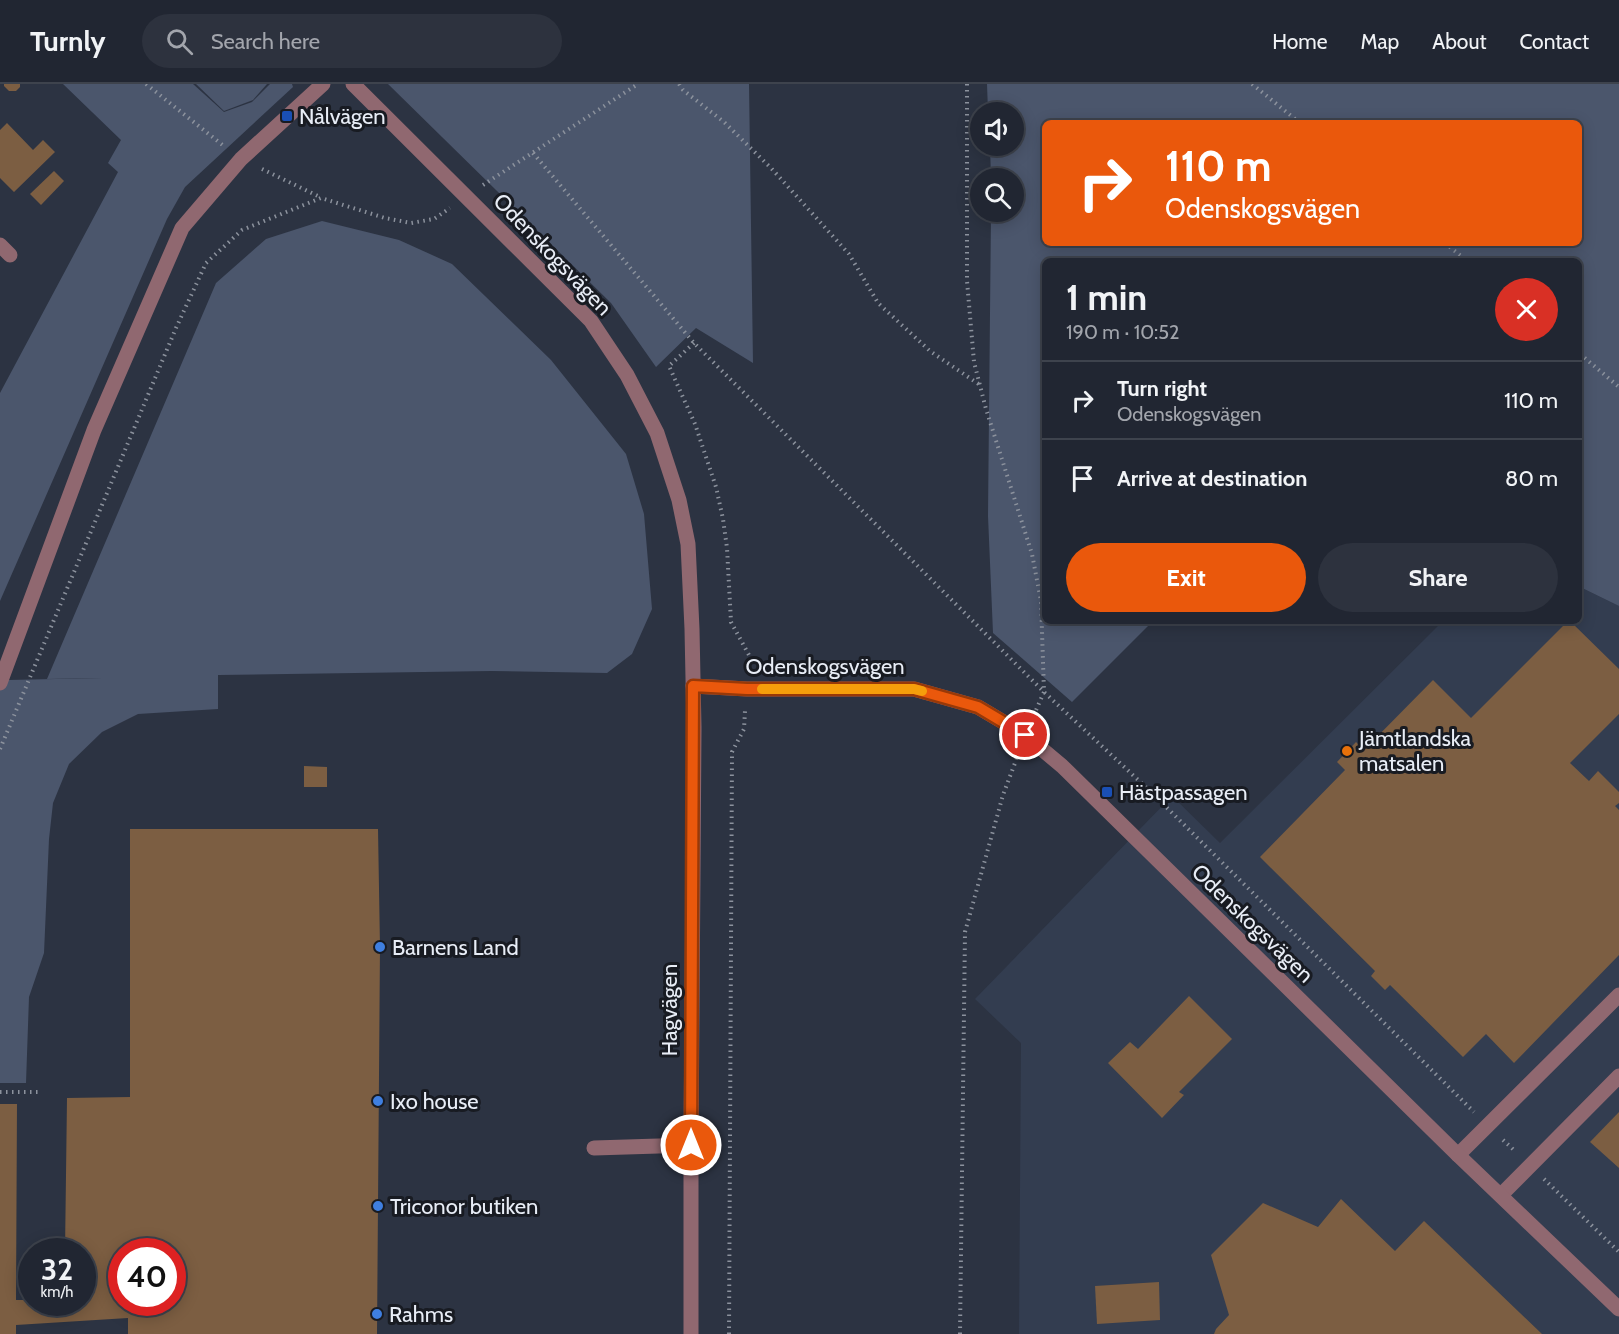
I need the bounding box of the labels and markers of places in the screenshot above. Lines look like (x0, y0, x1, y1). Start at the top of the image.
place label: Nålvägen (299, 103, 386, 130)
marker: Nålvägen (280, 109, 294, 123)
pin (999, 709, 1050, 760)
place label: Jämtlandska matsalen (1358, 725, 1472, 777)
marker: Jämtlandska matsalen (1340, 744, 1354, 758)
place label: Hästpassagen (1119, 779, 1248, 806)
marker: Hästpassagen (1100, 785, 1114, 799)
place label: Barnens Land (392, 934, 519, 961)
marker: Barnens Land (373, 940, 387, 954)
place label: Ixo house (390, 1088, 479, 1115)
marker: Ixo house (371, 1094, 385, 1108)
place label: Triconor butiken (390, 1193, 538, 1220)
marker: Triconor butiken (371, 1199, 385, 1213)
place label: Rahms (389, 1301, 453, 1328)
marker: Rahms (370, 1307, 384, 1321)

